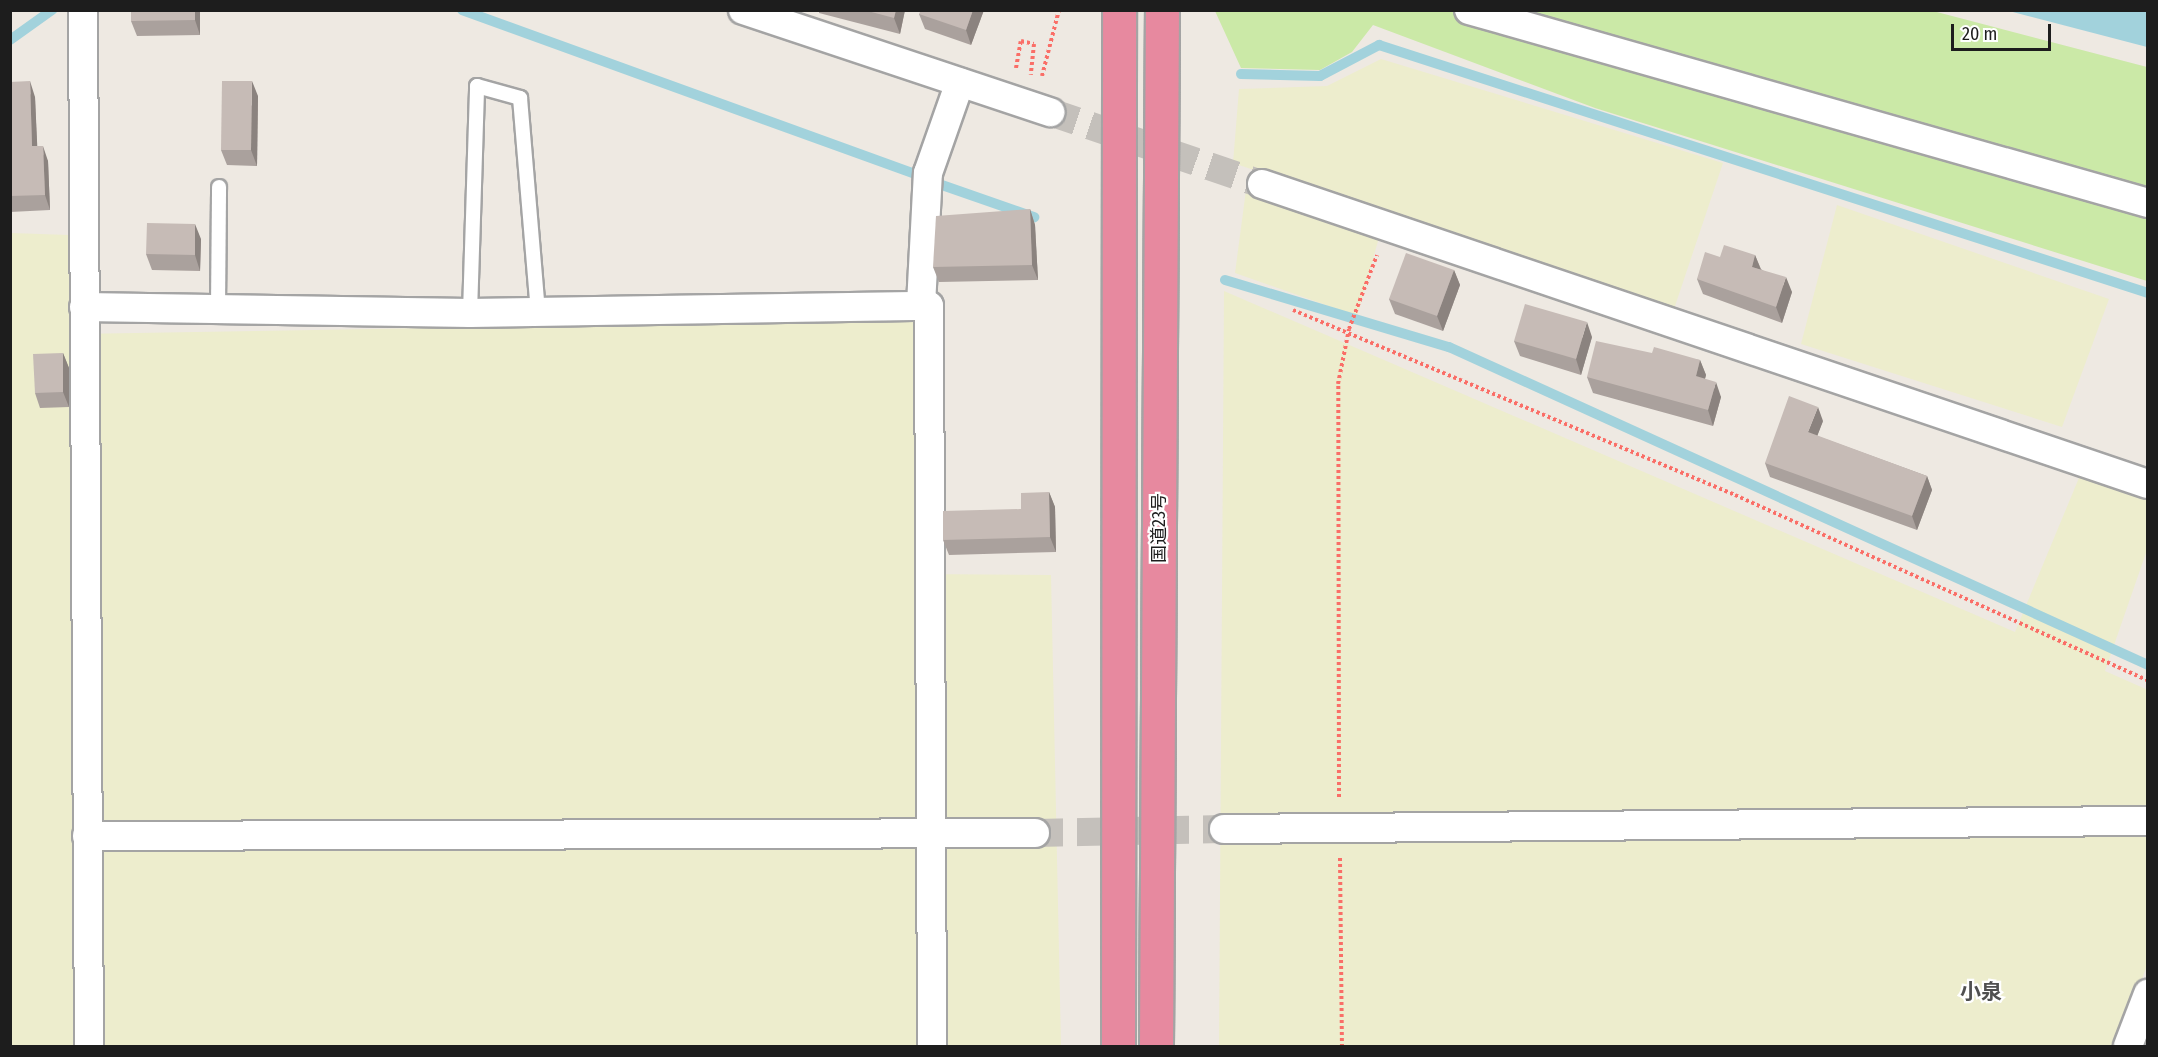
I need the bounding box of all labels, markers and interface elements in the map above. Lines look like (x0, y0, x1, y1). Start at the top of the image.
scale bar (1954, 12, 2054, 50)
text: 20 m (1962, 23, 1997, 45)
street label: 国道23号 (1148, 493, 1170, 563)
district label: 小泉 (1960, 979, 2002, 1005)

